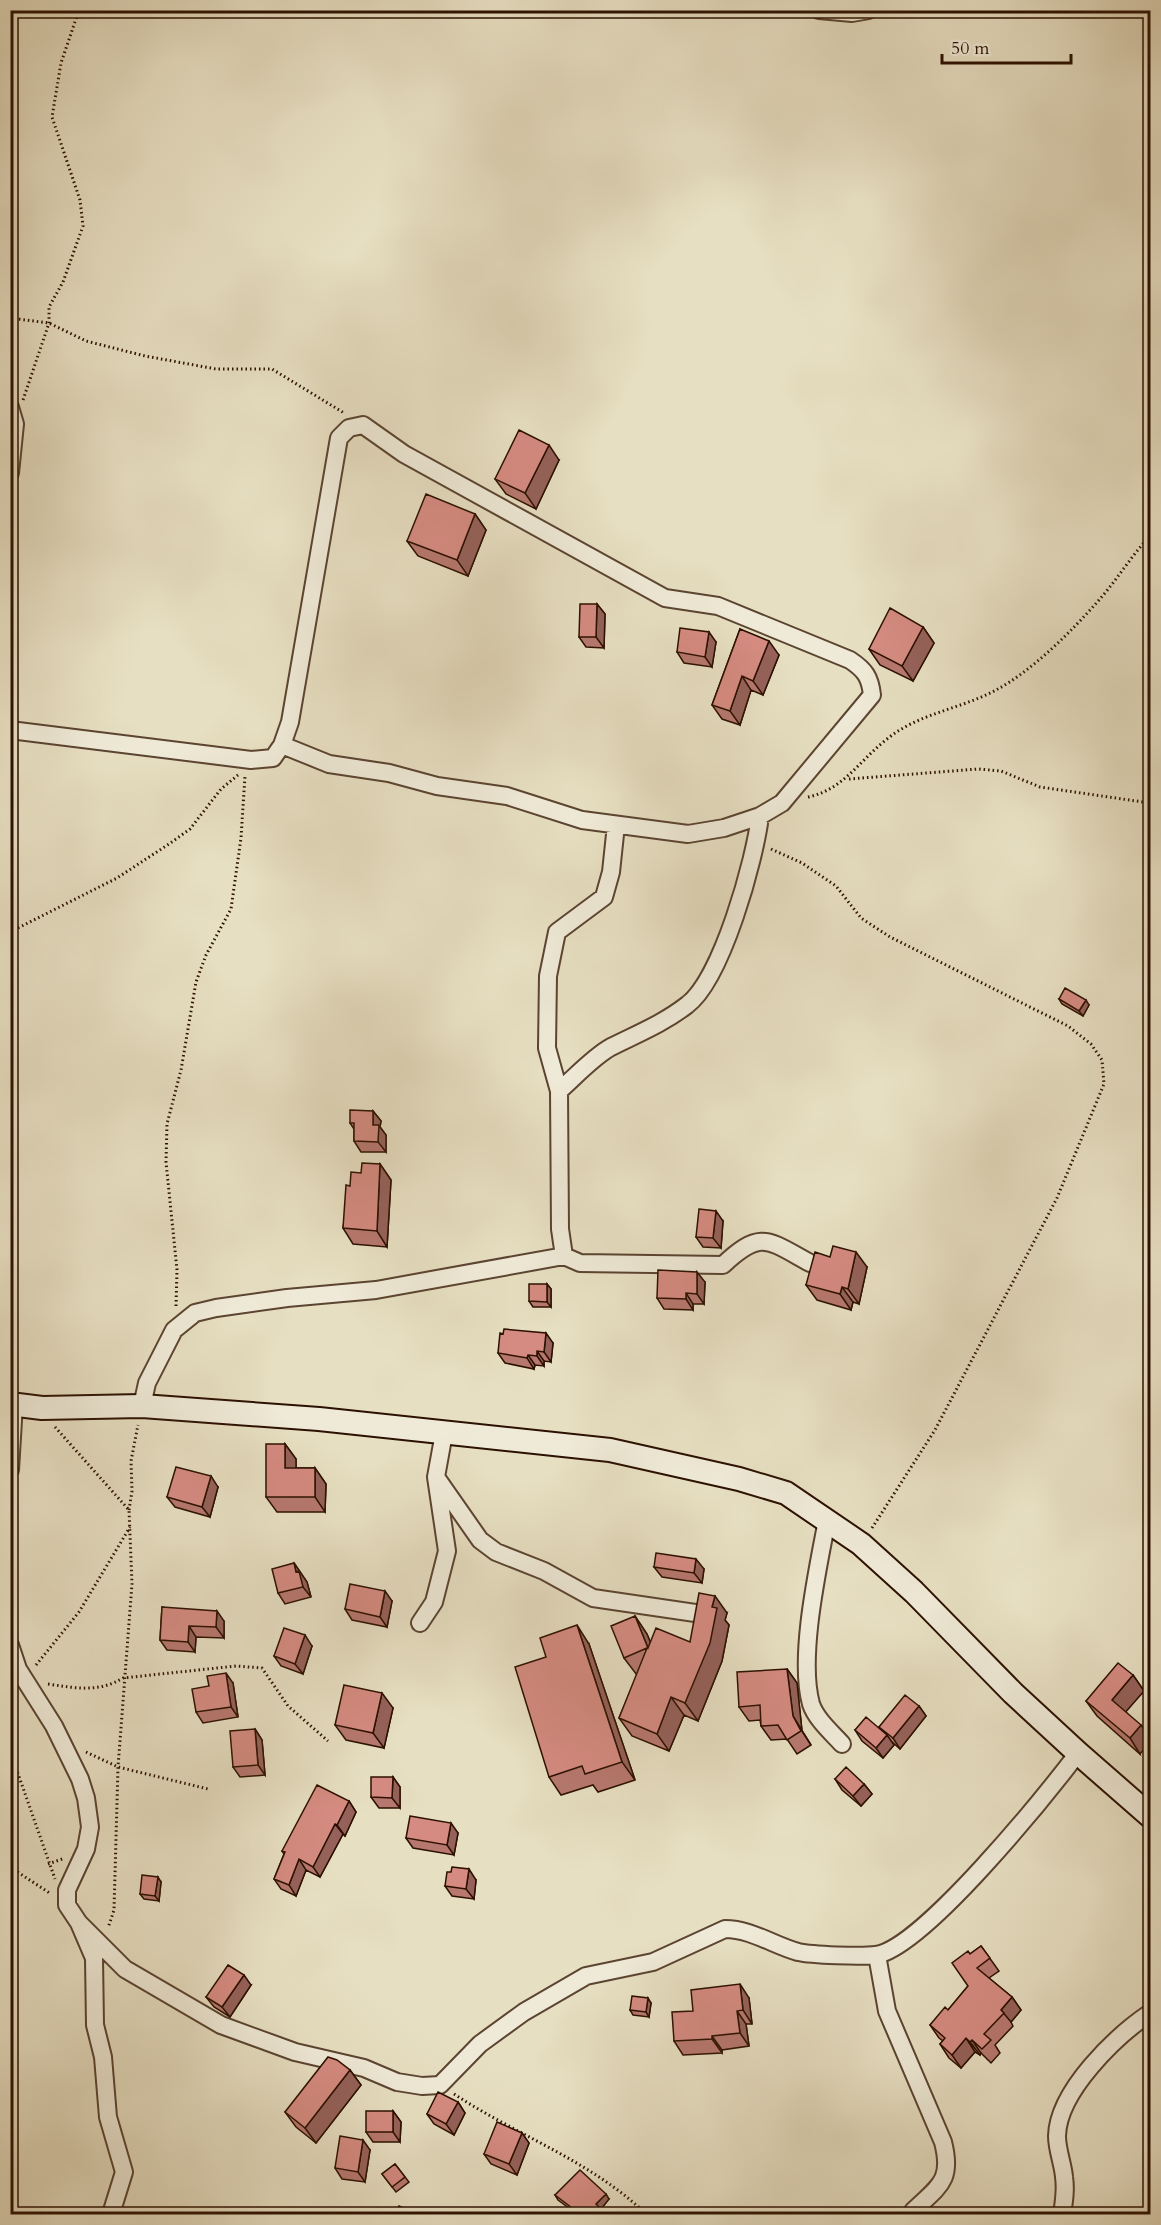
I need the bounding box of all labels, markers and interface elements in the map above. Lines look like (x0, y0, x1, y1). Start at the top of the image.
scale bar (942, 27, 1071, 65)
text: 50 m (951, 36, 990, 61)

